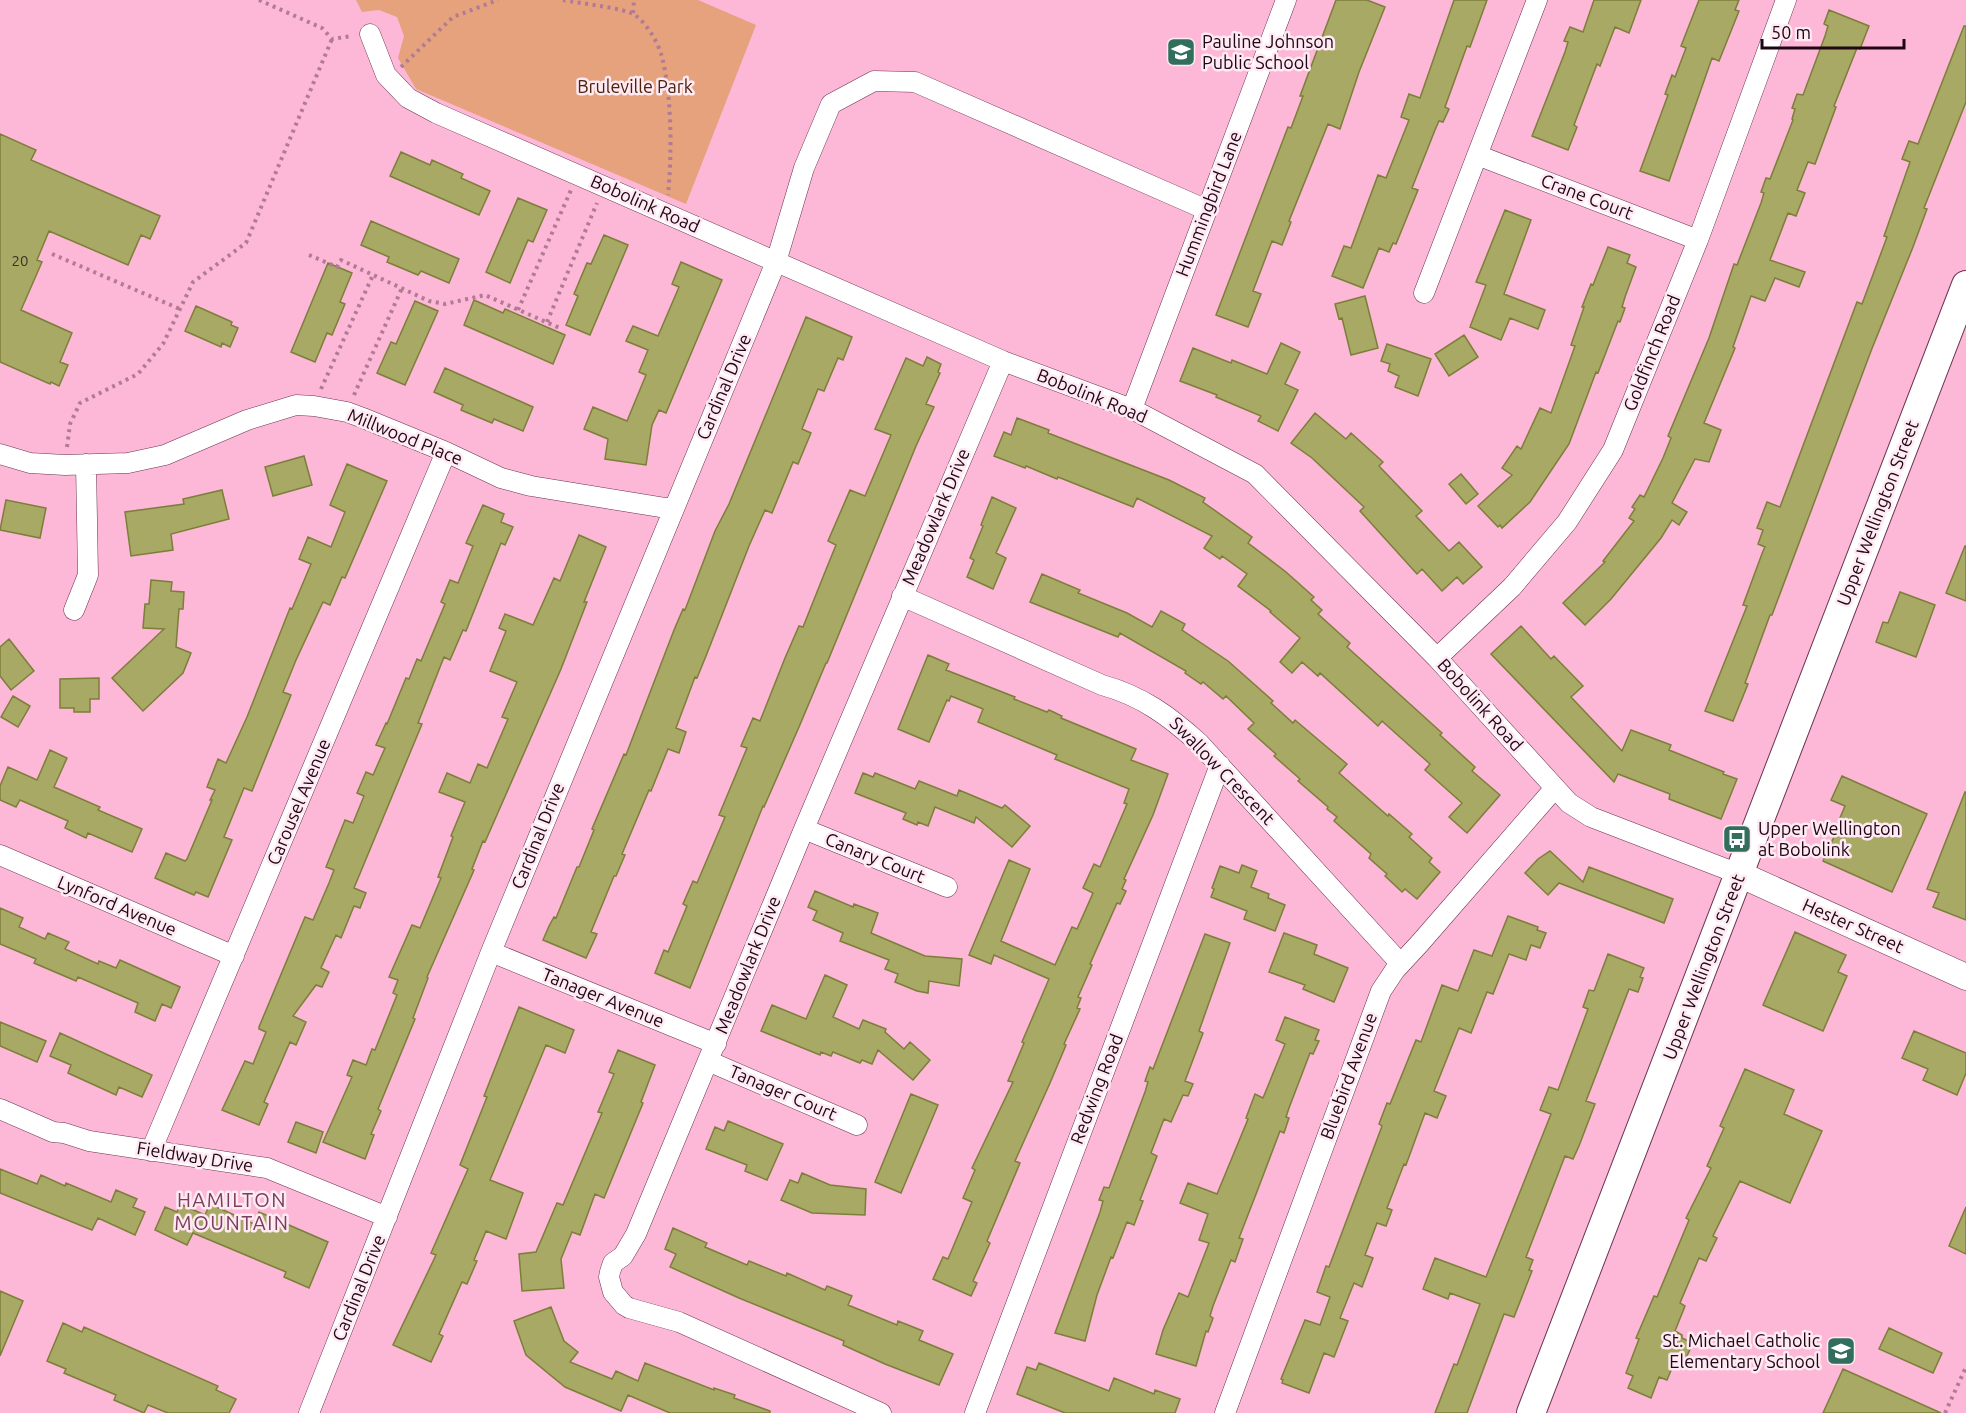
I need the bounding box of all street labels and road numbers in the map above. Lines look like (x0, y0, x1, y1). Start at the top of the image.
street label: Hummingbird Lane (1171, 128, 1245, 279)
street label: Crane Court (1538, 169, 1636, 223)
street label: Bobolink Road (588, 170, 703, 236)
street label: Goldfinch Road (1619, 292, 1683, 414)
street label: Cardinal Drive (692, 331, 754, 442)
street label: Bobolink Road (1034, 364, 1150, 426)
street label: Millwood Place (345, 404, 466, 468)
street label: Upper Wellington Street (1832, 417, 1922, 608)
street label: Meadowlark Drive (897, 445, 973, 588)
street label: Bobolink Road (1434, 654, 1527, 755)
street label: Swallow Crescent (1166, 712, 1279, 828)
street label: Carousel Avenue (262, 735, 334, 868)
street label: Cardinal Drive (507, 780, 567, 892)
street label: Canary Court (823, 828, 928, 886)
street label: Lynford Avenue (55, 871, 180, 939)
street label: Upper Wellington Street (1658, 871, 1748, 1062)
street label: Meadowlark Drive (710, 893, 784, 1036)
street label: Hester Street (1800, 894, 1907, 956)
street label: Tanager Avenue (539, 963, 667, 1031)
street label: Bluebird Avenue (1316, 1010, 1380, 1142)
street label: Redwing Road (1066, 1031, 1126, 1146)
street label: Tanager Court (727, 1060, 840, 1124)
street label: Fieldway Drive (136, 1137, 255, 1175)
street label: Cardinal Drive (328, 1232, 388, 1344)

